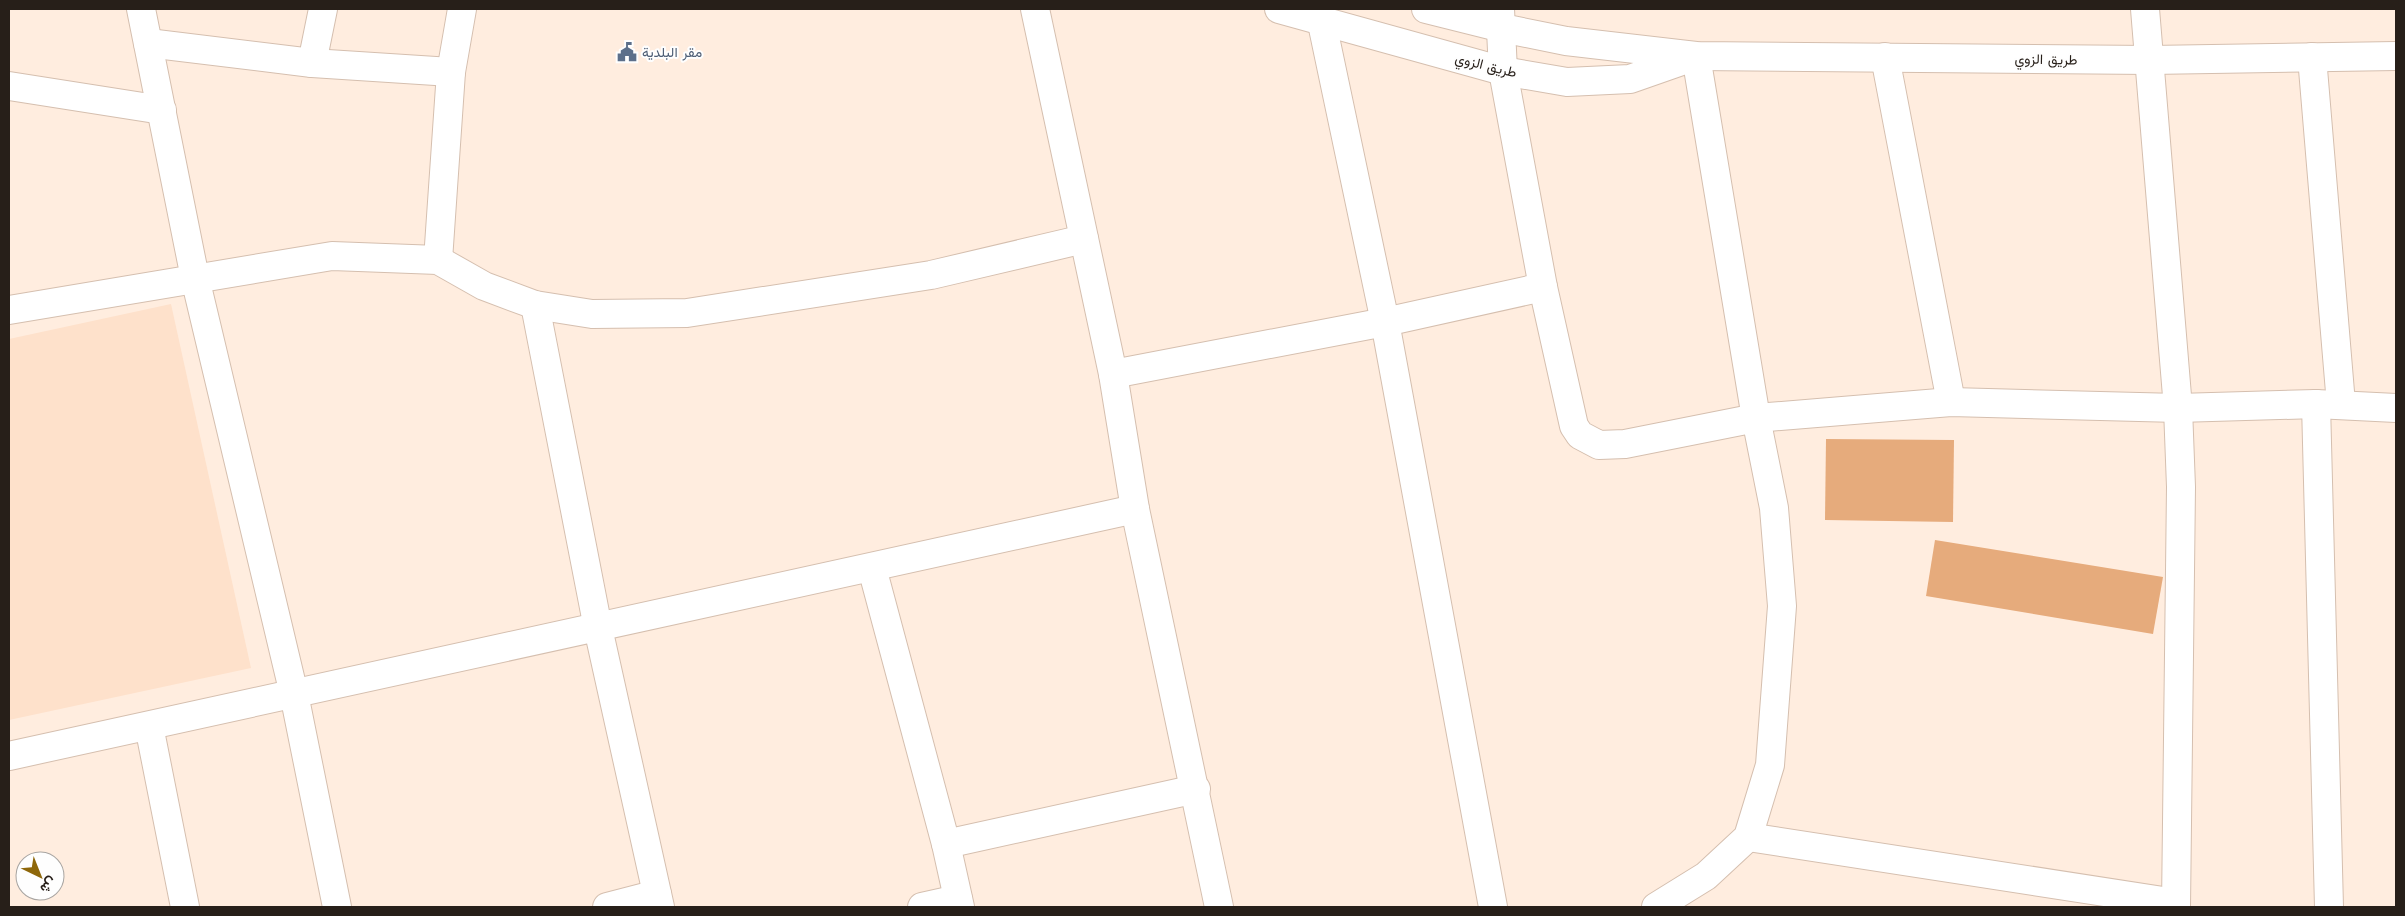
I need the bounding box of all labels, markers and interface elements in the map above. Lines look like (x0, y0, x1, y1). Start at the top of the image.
public building icon: مقر البلدية (616, 41, 638, 63)
place label: مقر البلدية (642, 44, 702, 61)
street label: طريق الزوي (1453, 50, 1519, 84)
street label: طريق الزوي (2014, 50, 2078, 72)
north arrow (15, 851, 65, 901)
text: ش (36, 873, 60, 897)

